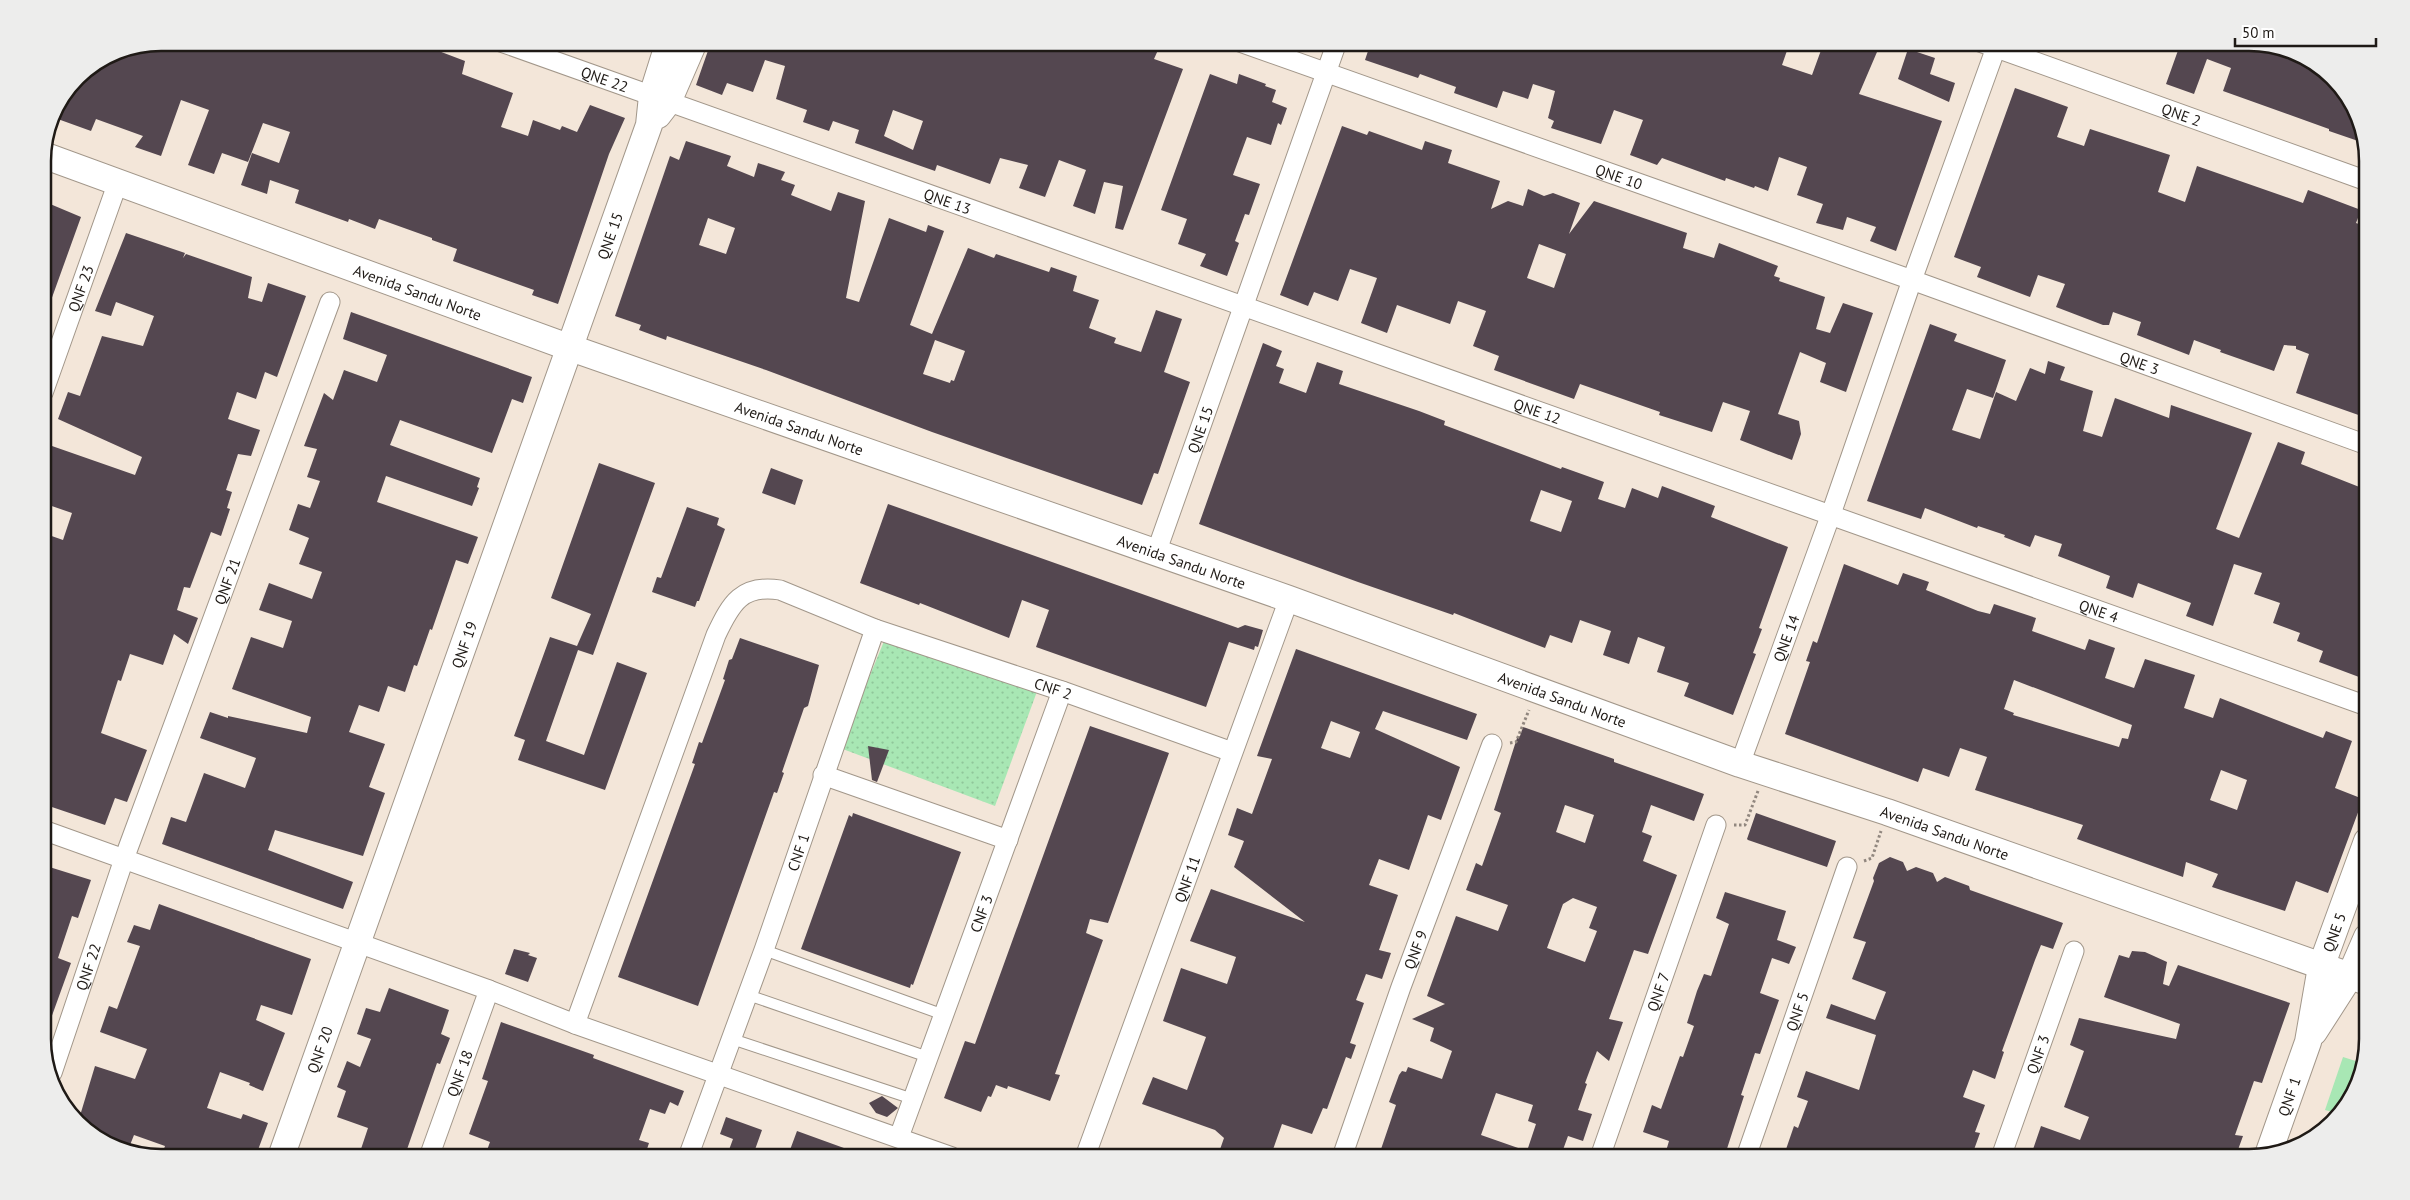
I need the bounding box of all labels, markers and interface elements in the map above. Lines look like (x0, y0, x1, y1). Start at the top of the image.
scale bar (2235, 15, 2376, 47)
text: 50 m (2242, 23, 2275, 42)
street label: QNE 22 (578, 62, 631, 96)
street label: QNE 2 (2159, 99, 2204, 130)
street label: QNE 10 (1593, 159, 1645, 193)
street label: QNE 13 (921, 184, 974, 218)
street label: QNE 15 (592, 210, 627, 262)
street label: Avenida Sandu Norte (351, 260, 484, 324)
street label: QNF 23 (63, 262, 97, 314)
street label: QNE 3 (2117, 347, 2162, 378)
street label: QNE 12 (1511, 394, 1564, 428)
street label: Avenida Sandu Norte (732, 397, 866, 459)
street label: QNE 15 (1183, 403, 1217, 456)
street label: Avenida Sandu Norte (1115, 530, 1248, 593)
street label: QNF 21 (209, 555, 244, 607)
street label: QNE 4 (2077, 595, 2121, 626)
street label: QNE 14 (1769, 612, 1803, 664)
street label: QNF 19 (447, 619, 481, 671)
street label: Avenida Sandu Norte (1496, 667, 1629, 731)
street label: CNF 2 (1032, 673, 1075, 703)
street label: Avenida Sandu Norte (1878, 801, 2012, 864)
street label: CNF 1 (783, 831, 813, 874)
street label: QNF 11 (1169, 853, 1204, 905)
street label: CNF 3 (965, 892, 996, 935)
street label: QNE 5 (2318, 910, 2350, 954)
street label: QNF 9 (1399, 927, 1431, 972)
street label: QNF 22 (71, 941, 104, 993)
street label: QNF 7 (1642, 970, 1673, 1014)
street label: QNF 5 (1781, 989, 1812, 1034)
street label: QNF 20 (302, 1024, 336, 1076)
street label: QNF 3 (2022, 1032, 2053, 1076)
street label: QNF 18 (442, 1047, 476, 1099)
street label: QNF 1 (2273, 1074, 2304, 1119)

